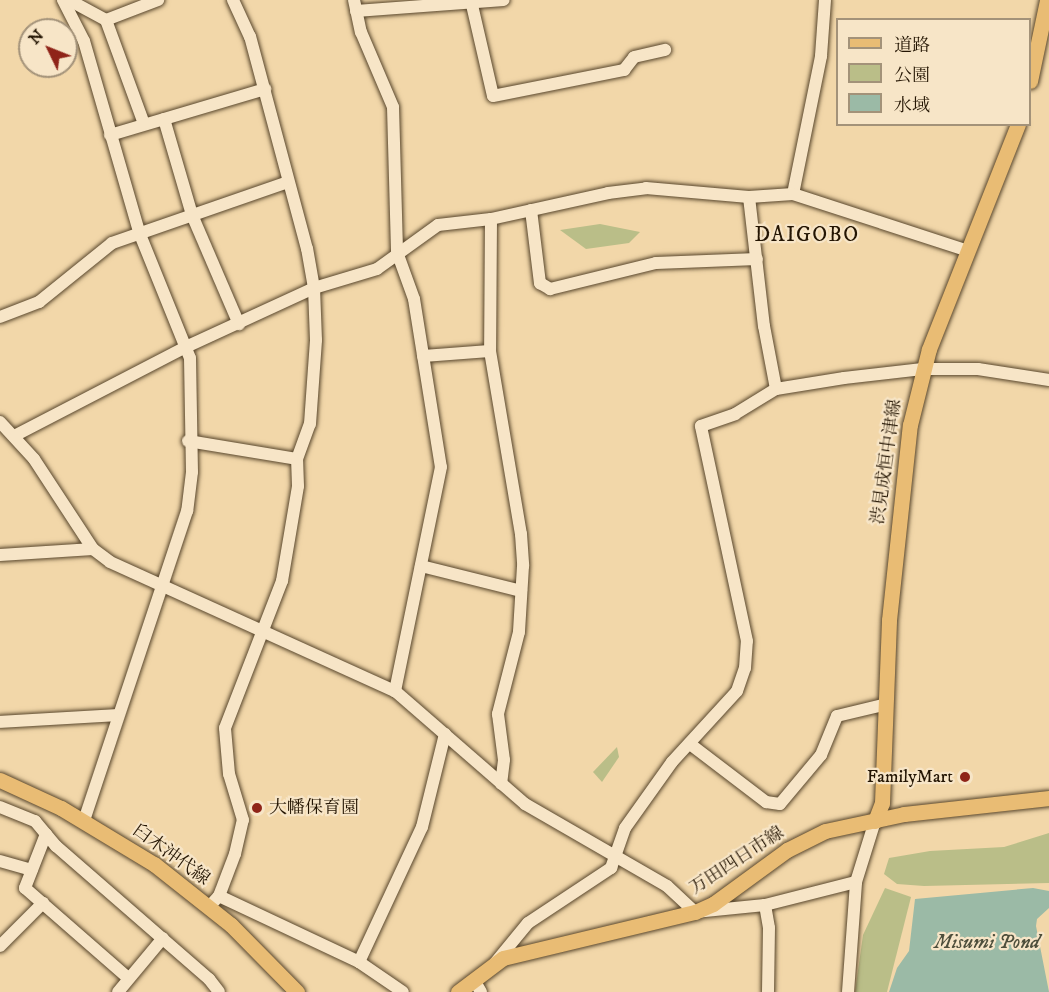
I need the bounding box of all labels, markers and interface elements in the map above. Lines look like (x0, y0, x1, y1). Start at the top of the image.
north arrow (18, 18, 78, 78)
legend (836, 18, 1031, 126)
text: N (24, 25, 48, 49)
text: 道路 (894, 35, 930, 57)
text: 公園 (894, 65, 930, 87)
text: 水域 (894, 95, 930, 117)
district label: DAIGOBO (754, 222, 860, 248)
street label: 渋見成恒中津線 (868, 398, 906, 526)
place label: FamilyMart (867, 766, 953, 788)
marker: FamilyMart (958, 770, 972, 784)
place label: 大幡保育園 (269, 797, 359, 819)
marker: 大幡保育園 (250, 801, 264, 815)
street label: 臼木沖代線 (128, 820, 214, 890)
street label: 万田四日市線 (686, 823, 788, 899)
water label: Misumi Pond (934, 930, 1040, 954)

